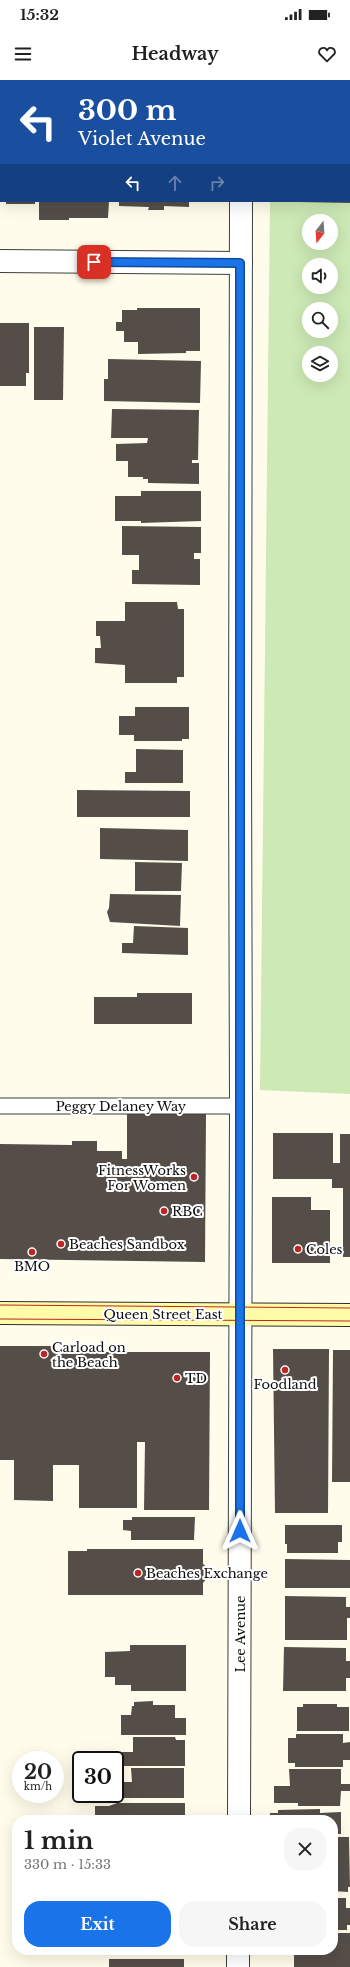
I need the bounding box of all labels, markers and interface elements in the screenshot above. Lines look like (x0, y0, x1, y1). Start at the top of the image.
text: 15:32 (20, 5, 59, 24)
icon: menu (12, 43, 34, 65)
text: Headway (131, 43, 219, 65)
icon: heart (316, 43, 338, 65)
text: 300 m (78, 93, 177, 128)
icon: left (12, 96, 64, 148)
text: Violet Avenue (78, 128, 206, 150)
icon: left (122, 172, 144, 194)
icon: ahead (164, 172, 186, 194)
icon: right (206, 172, 228, 194)
north arrow (302, 214, 338, 250)
map controls (302, 214, 338, 382)
pin (77, 245, 111, 279)
icon: arrive (83, 251, 105, 273)
button: sound (302, 258, 338, 294)
button: search (302, 302, 338, 338)
button: layers (302, 346, 338, 382)
street label: Peggy Delaney Way (56, 1098, 187, 1115)
place label: FitnessWorks For Women (98, 1162, 186, 1194)
marker: FitnessWorks For Women (189, 1172, 199, 1182)
place label: RBC (172, 1203, 203, 1220)
marker: RBC (159, 1206, 169, 1216)
place label: Beaches Sandbox (69, 1236, 185, 1253)
marker: Beaches Sandbox (56, 1239, 66, 1249)
place label: Coles (306, 1241, 343, 1258)
marker: Coles (293, 1244, 303, 1254)
marker: BMO (27, 1247, 37, 1257)
place label: BMO (14, 1258, 50, 1275)
street label: Queen Street East (104, 1306, 223, 1323)
place label: Carload on the Beach (52, 1339, 126, 1371)
marker: Carload on the Beach (39, 1349, 49, 1359)
marker: Foodland (280, 1365, 290, 1375)
place label: TD (185, 1370, 207, 1387)
marker: TD (172, 1373, 182, 1383)
place label: Foodland (253, 1376, 317, 1393)
position arrow (219, 1510, 261, 1552)
place label: Beaches Exchange (146, 1565, 268, 1582)
marker: Beaches Exchange (133, 1568, 143, 1578)
street label: Lee Avenue (232, 1595, 249, 1673)
speed limit sign: 30 (72, 1751, 124, 1803)
text: 20 (24, 1760, 52, 1784)
text: km/h (24, 1780, 52, 1793)
text: 1 min (24, 1826, 94, 1855)
button: close (284, 1828, 326, 1870)
text: 330 m · 15:33 (24, 1856, 111, 1873)
button: Exit (24, 1901, 171, 1947)
button: Share (179, 1901, 326, 1947)

